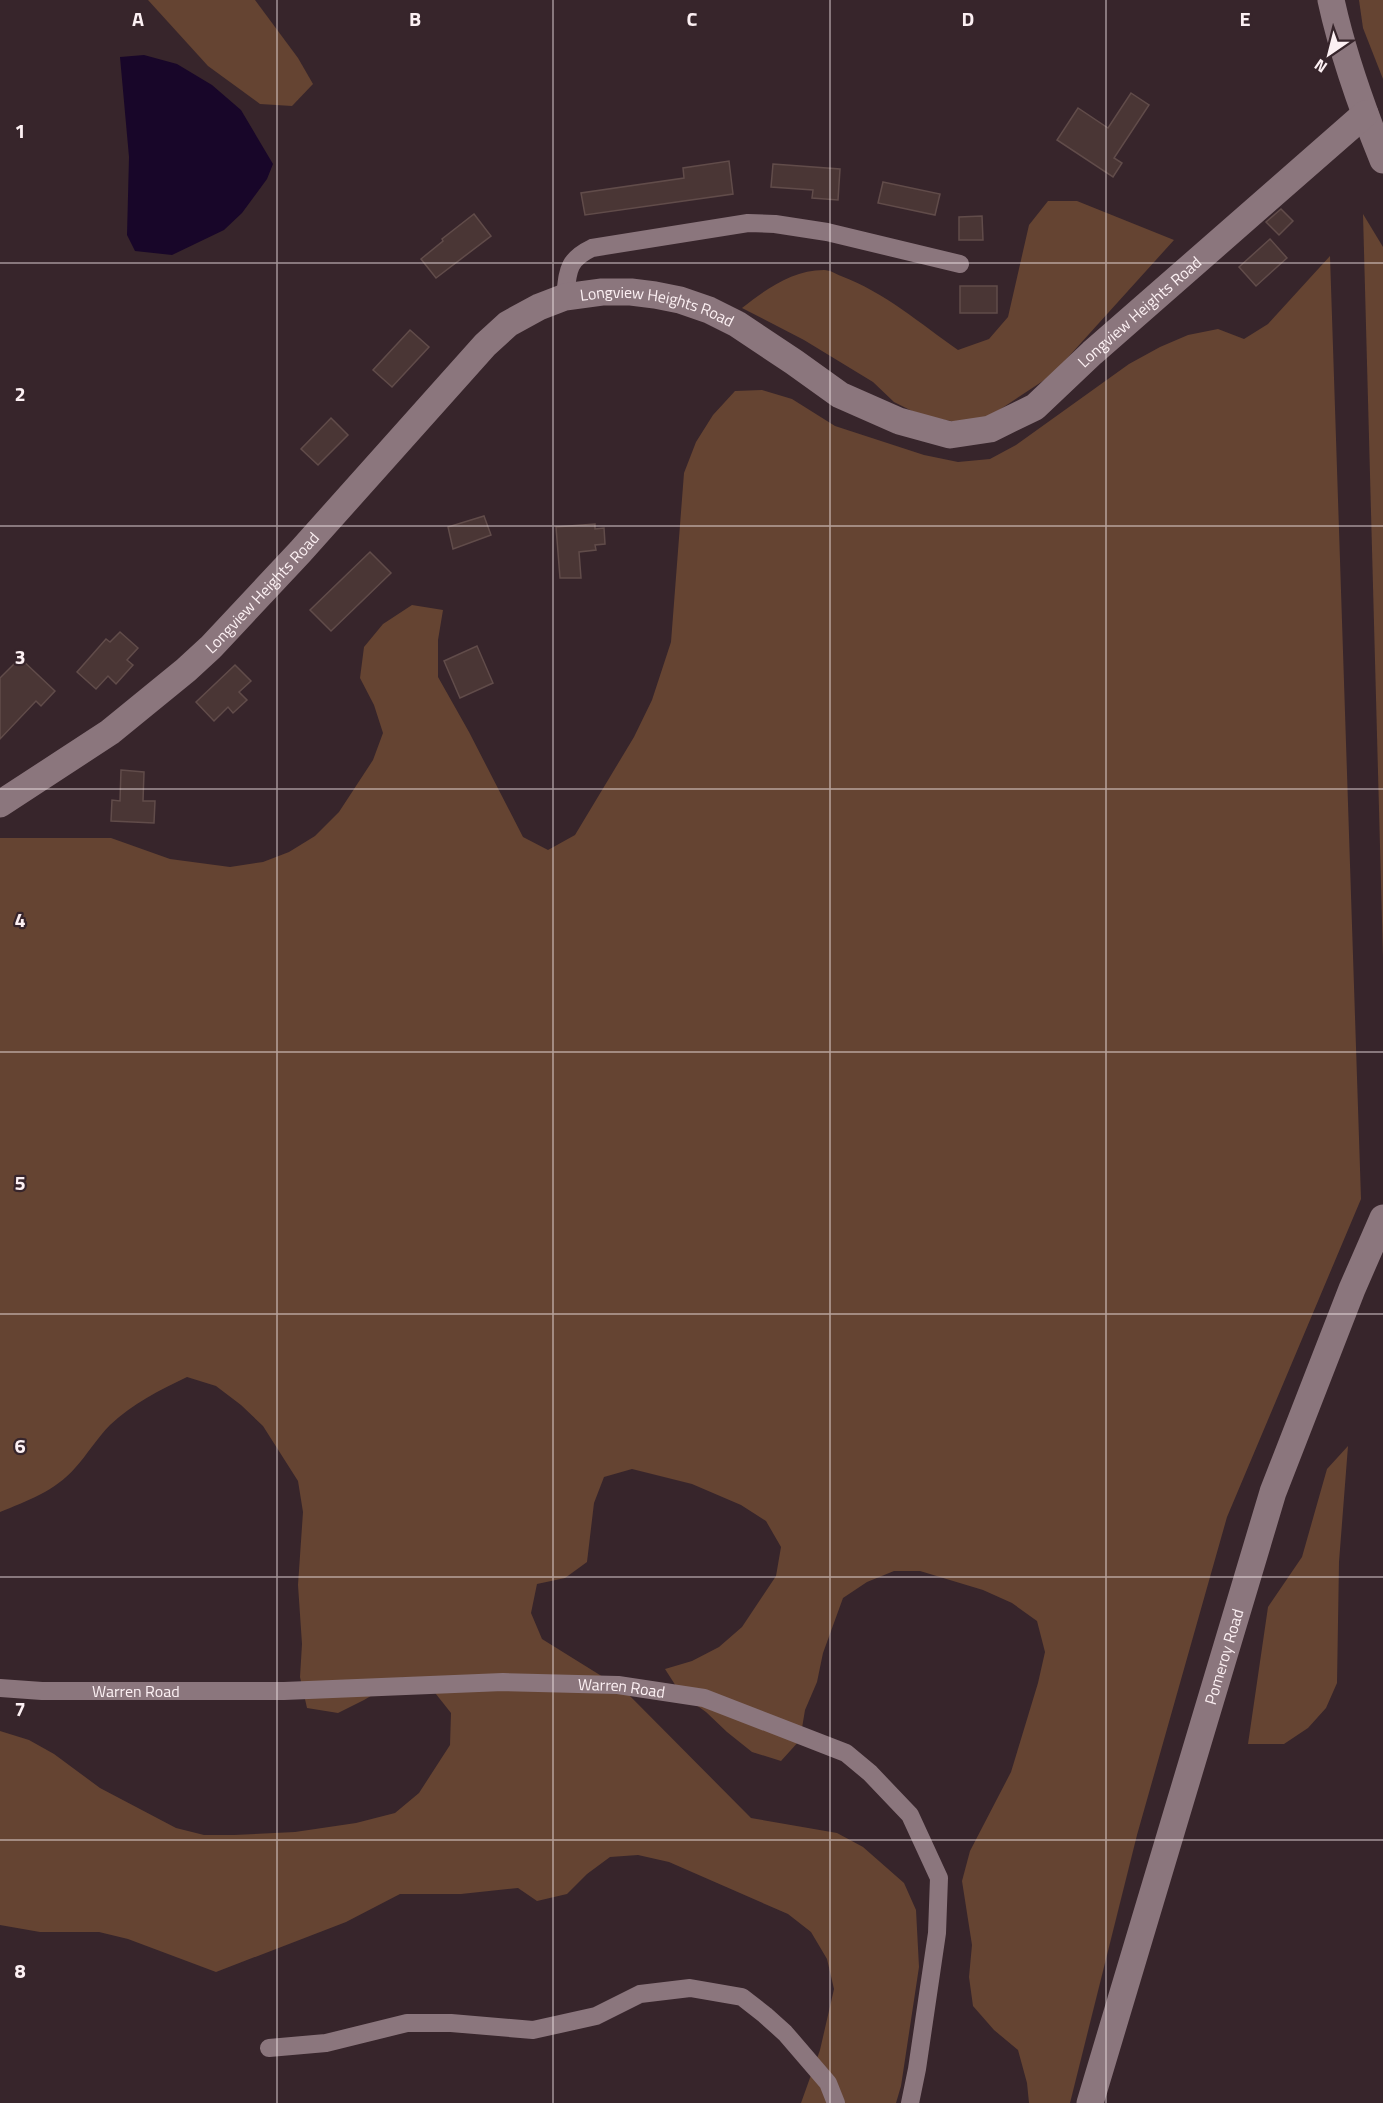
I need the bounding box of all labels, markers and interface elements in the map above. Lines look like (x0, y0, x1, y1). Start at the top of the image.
text: A (132, 3, 144, 34)
text: B (409, 3, 421, 34)
text: C (687, 3, 698, 34)
text: D (962, 3, 974, 34)
text: E (1239, 3, 1251, 34)
north arrow (1299, 24, 1359, 84)
text: N (1309, 53, 1332, 79)
text: 1 (14, 115, 26, 146)
street label: Longview Heights Road (1072, 250, 1207, 373)
street label: Longview Heights Road (578, 280, 738, 333)
text: 2 (14, 378, 26, 409)
street label: Longview Heights Road (199, 527, 325, 659)
text: 3 (14, 641, 26, 672)
text: 4 (14, 904, 26, 935)
text: 5 (14, 1167, 26, 1198)
text: 6 (14, 1430, 26, 1461)
street label: Pomeroy Road (1198, 1606, 1249, 1707)
street label: Warren Road (577, 1672, 667, 1704)
street label: Warren Road (92, 1679, 180, 1703)
text: 7 (14, 1693, 26, 1724)
text: 8 (14, 1955, 26, 1986)

